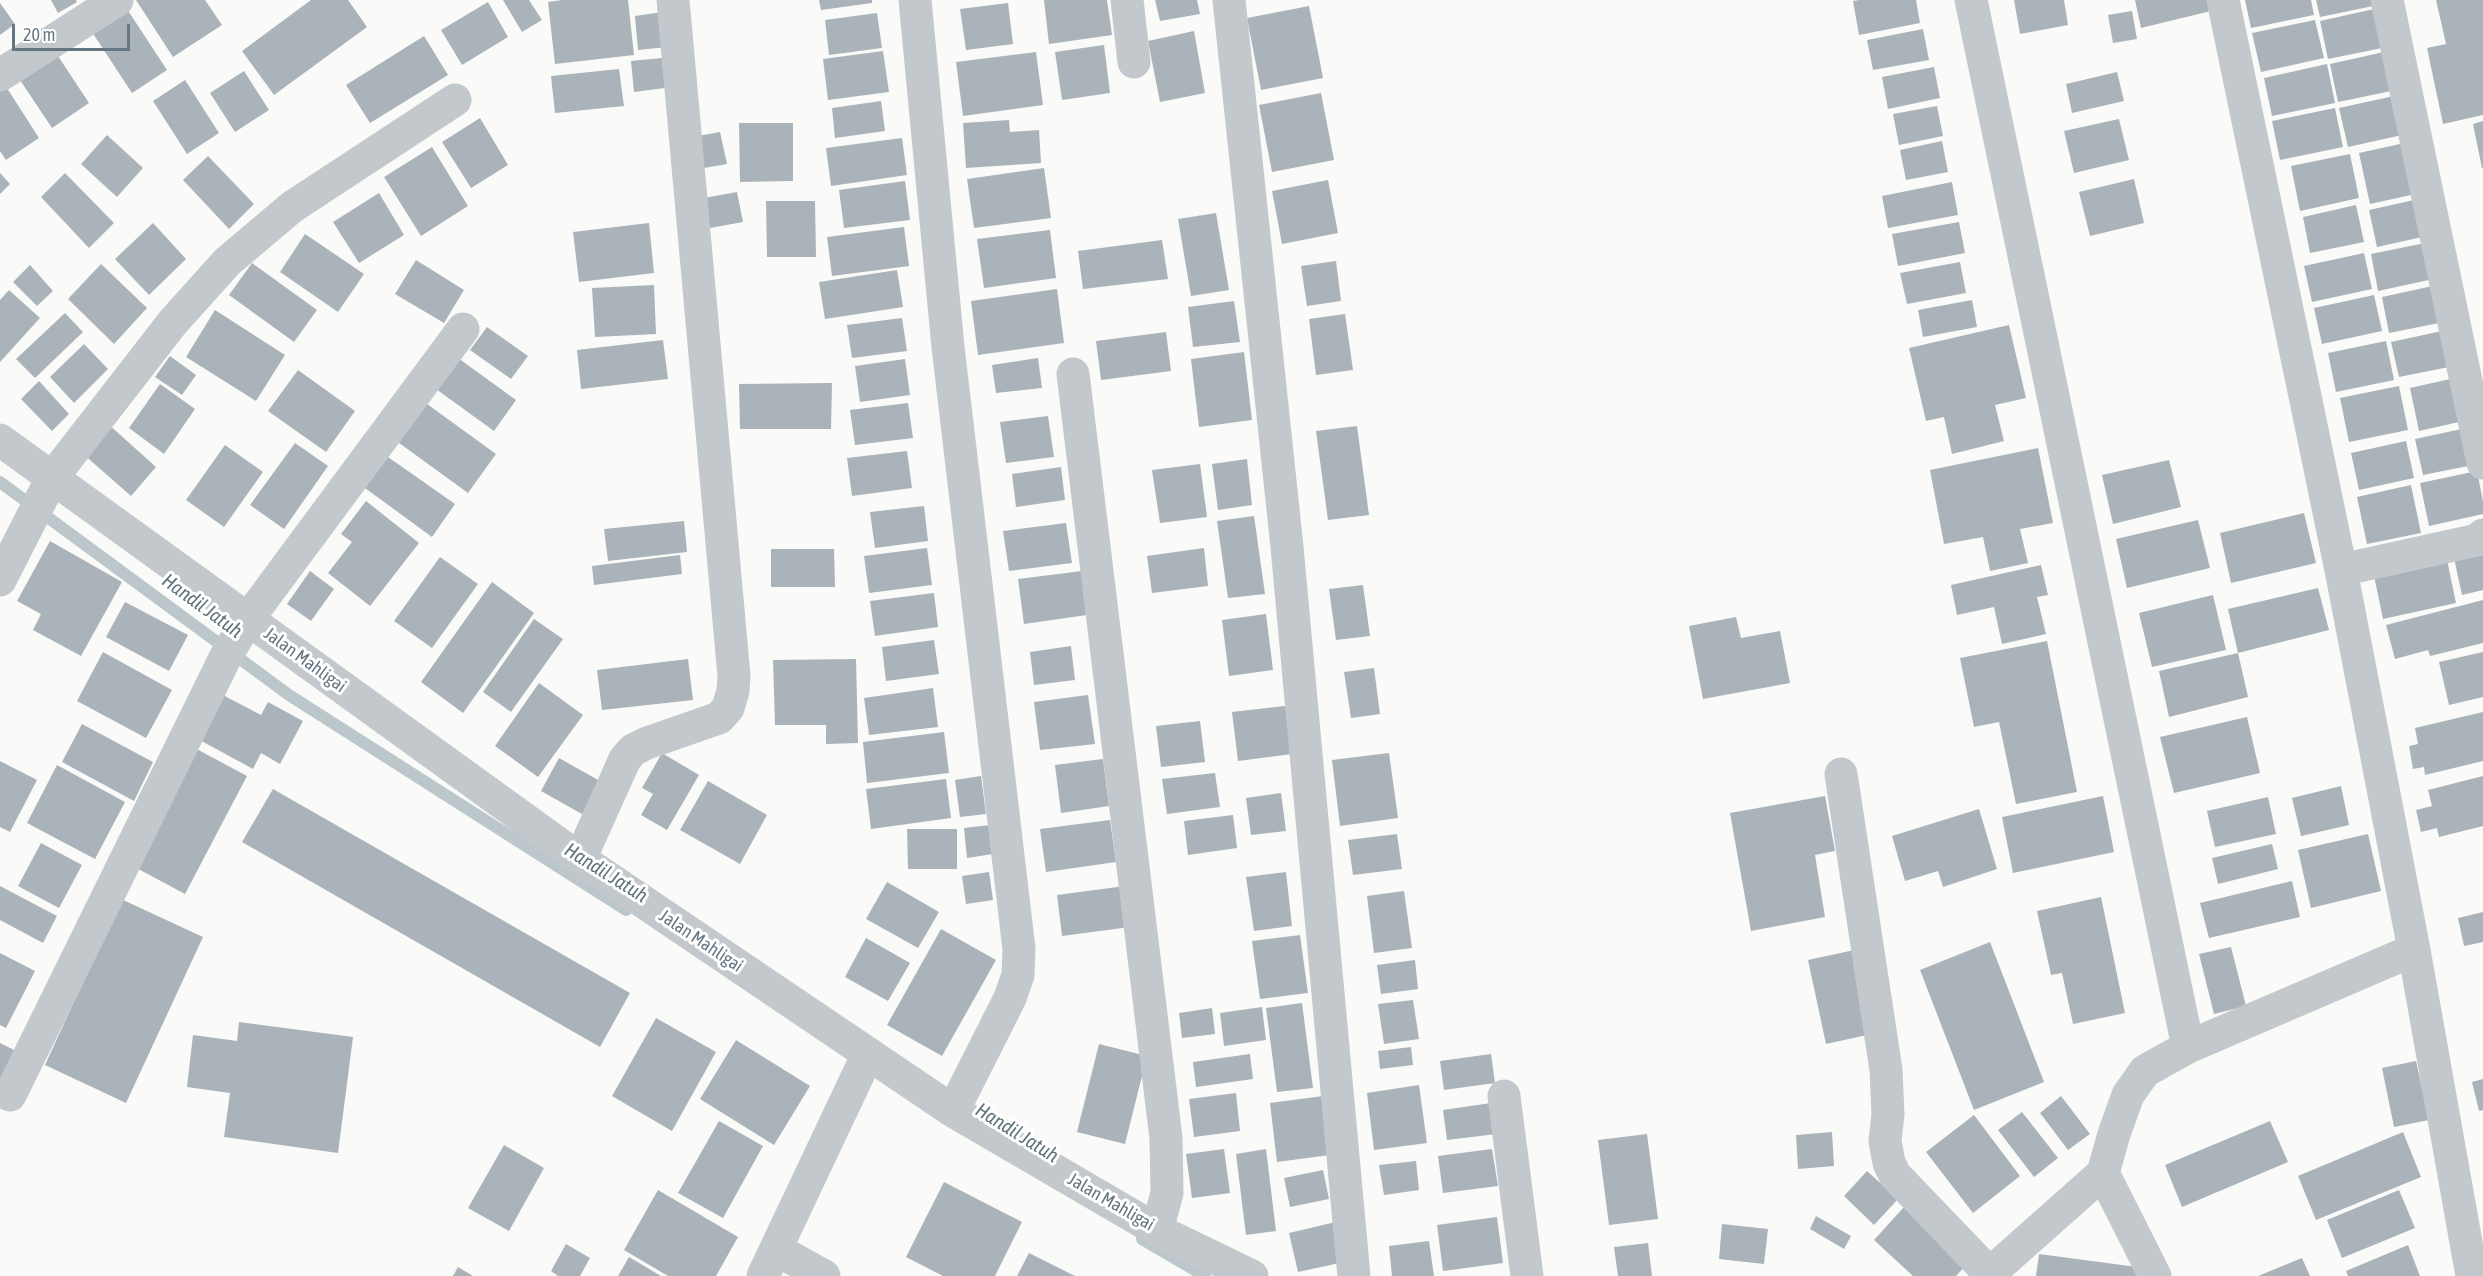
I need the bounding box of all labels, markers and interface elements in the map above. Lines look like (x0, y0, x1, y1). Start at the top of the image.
scale bar (15, 12, 134, 50)
text: 20 m (23, 24, 55, 45)
water label: Handil Jatuh (157, 569, 247, 643)
street label: Jalan Mahligai (260, 623, 350, 697)
water label: Handil Jatuh (560, 838, 652, 908)
street label: Jalan Mahligai (655, 905, 747, 977)
water label: Handil Jatuh (971, 1098, 1063, 1168)
street label: Jalan Mahligai (1064, 1169, 1158, 1235)

